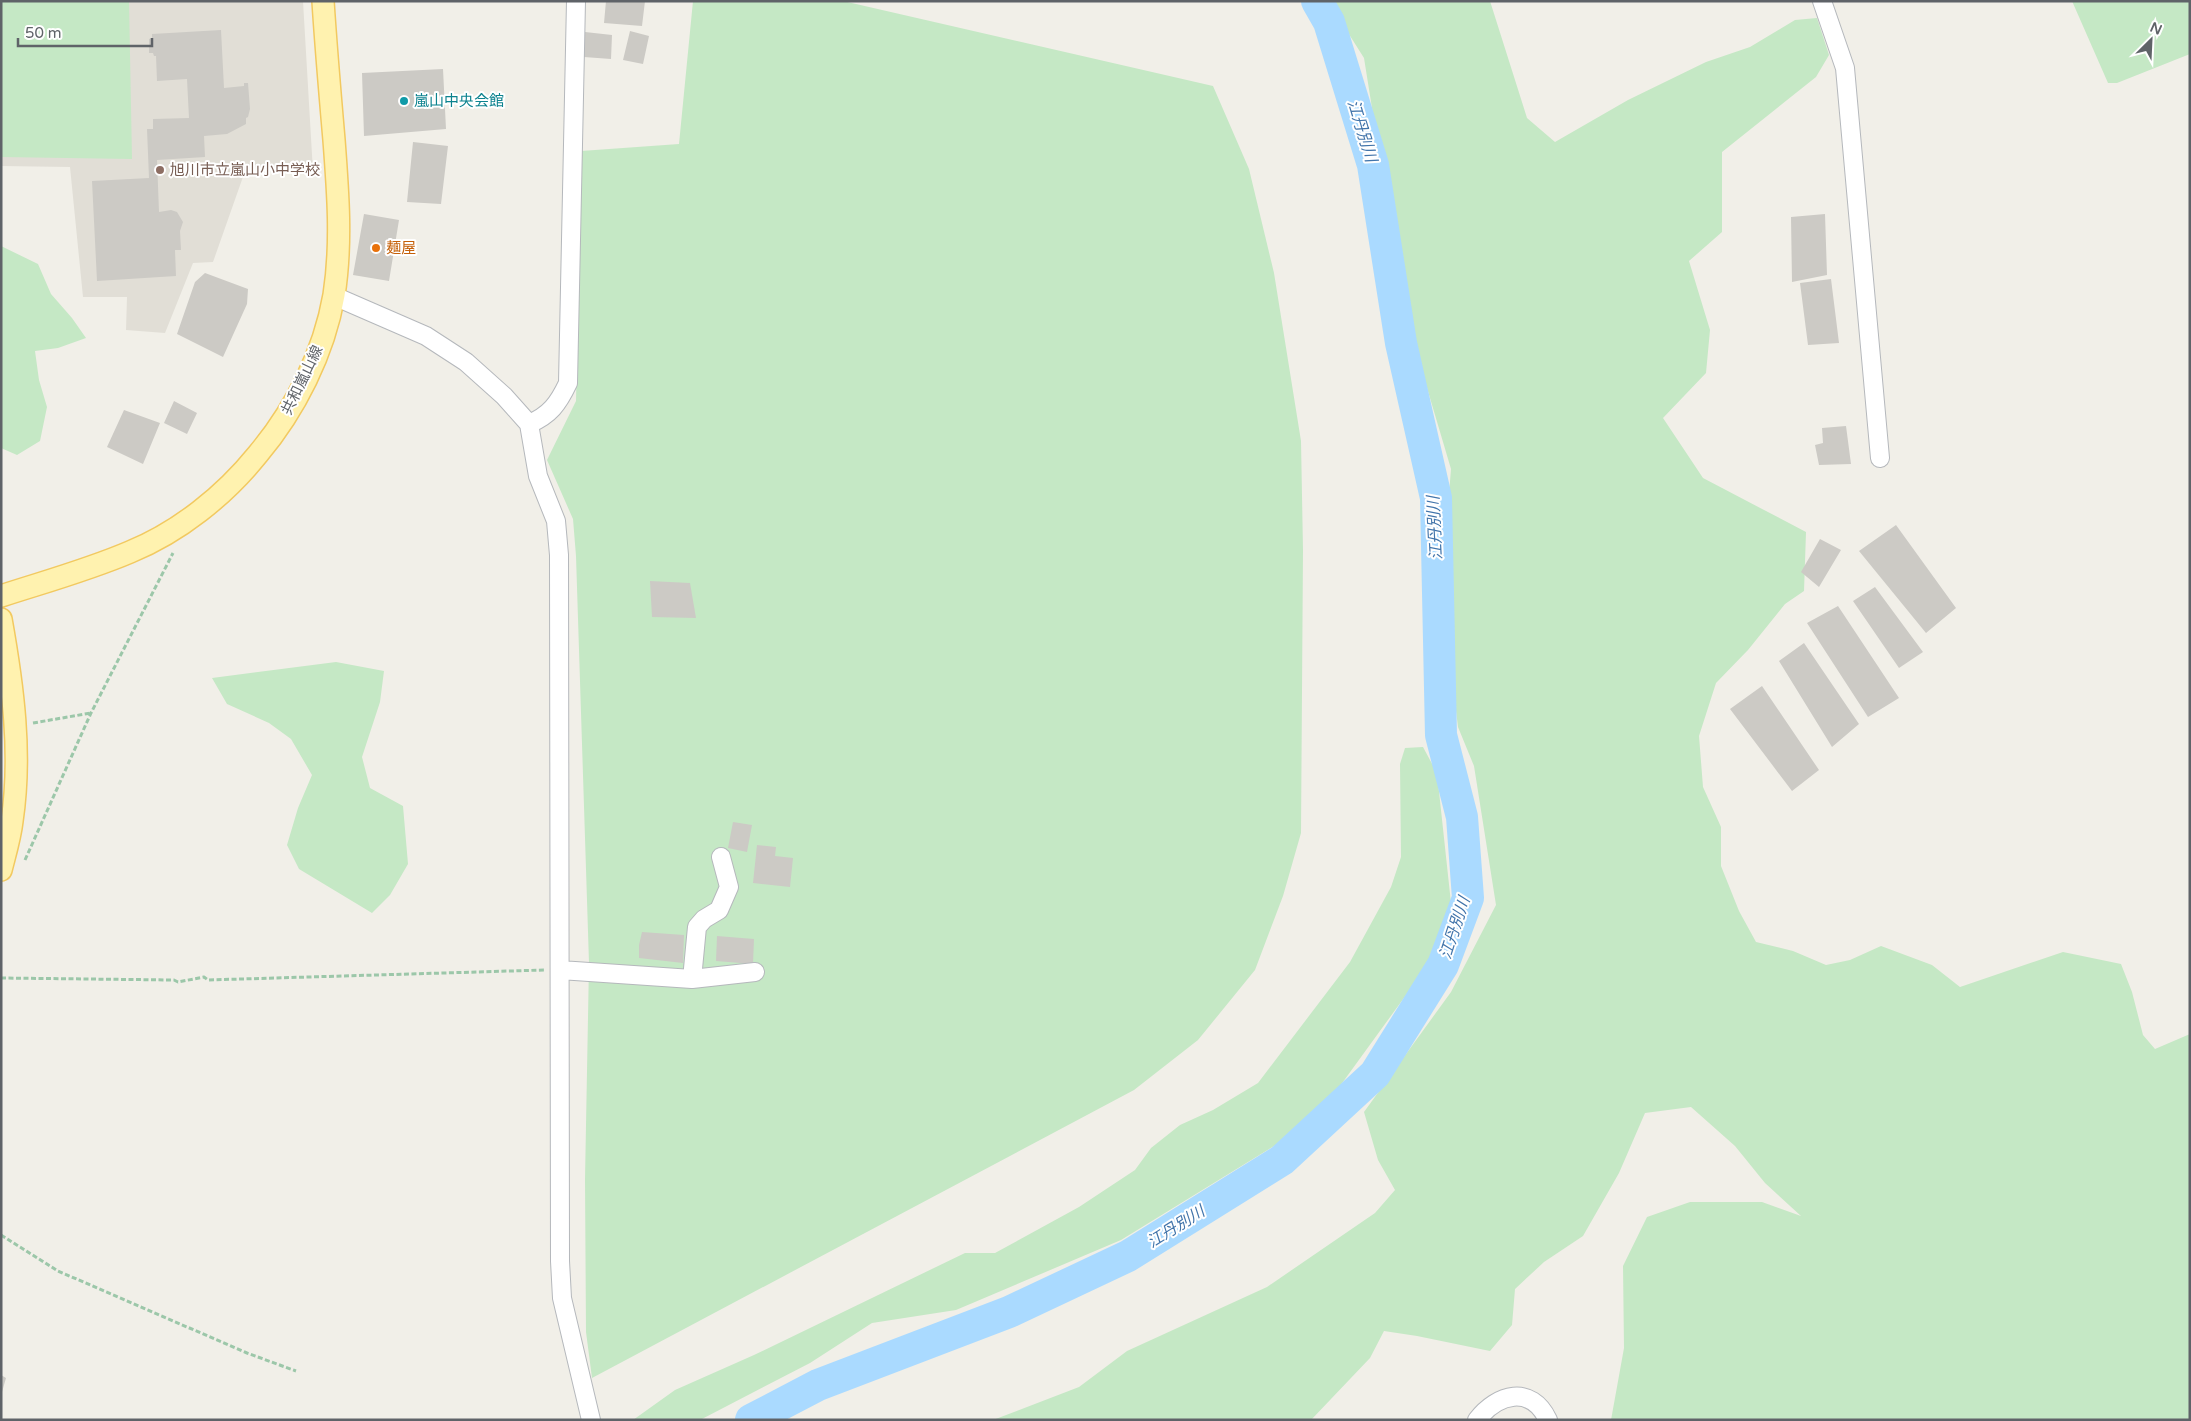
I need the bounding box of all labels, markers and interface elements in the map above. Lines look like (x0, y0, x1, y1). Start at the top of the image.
scale bar (18, 15, 151, 47)
north arrow (2126, 15, 2176, 65)
text: N (2147, 19, 2165, 39)
text: 50 m (25, 24, 62, 42)
place label: 嵐山中央会館 (414, 92, 504, 110)
marker: 嵐山中央会館 (398, 95, 410, 107)
water label: 江丹別川 (1343, 97, 1382, 166)
place label: 旭川市立嵐山小中学校 (170, 161, 320, 179)
marker: 旭川市立嵐山小中学校 (154, 164, 166, 176)
place label: 麺屋 (386, 239, 416, 257)
marker: 麺屋 (370, 242, 382, 254)
street label: 共和嵐山線 (277, 342, 327, 418)
water label: 江丹別川 (1423, 494, 1447, 560)
water label: 江丹別川 (1436, 893, 1475, 962)
water label: 江丹別川 (1144, 1201, 1210, 1252)

